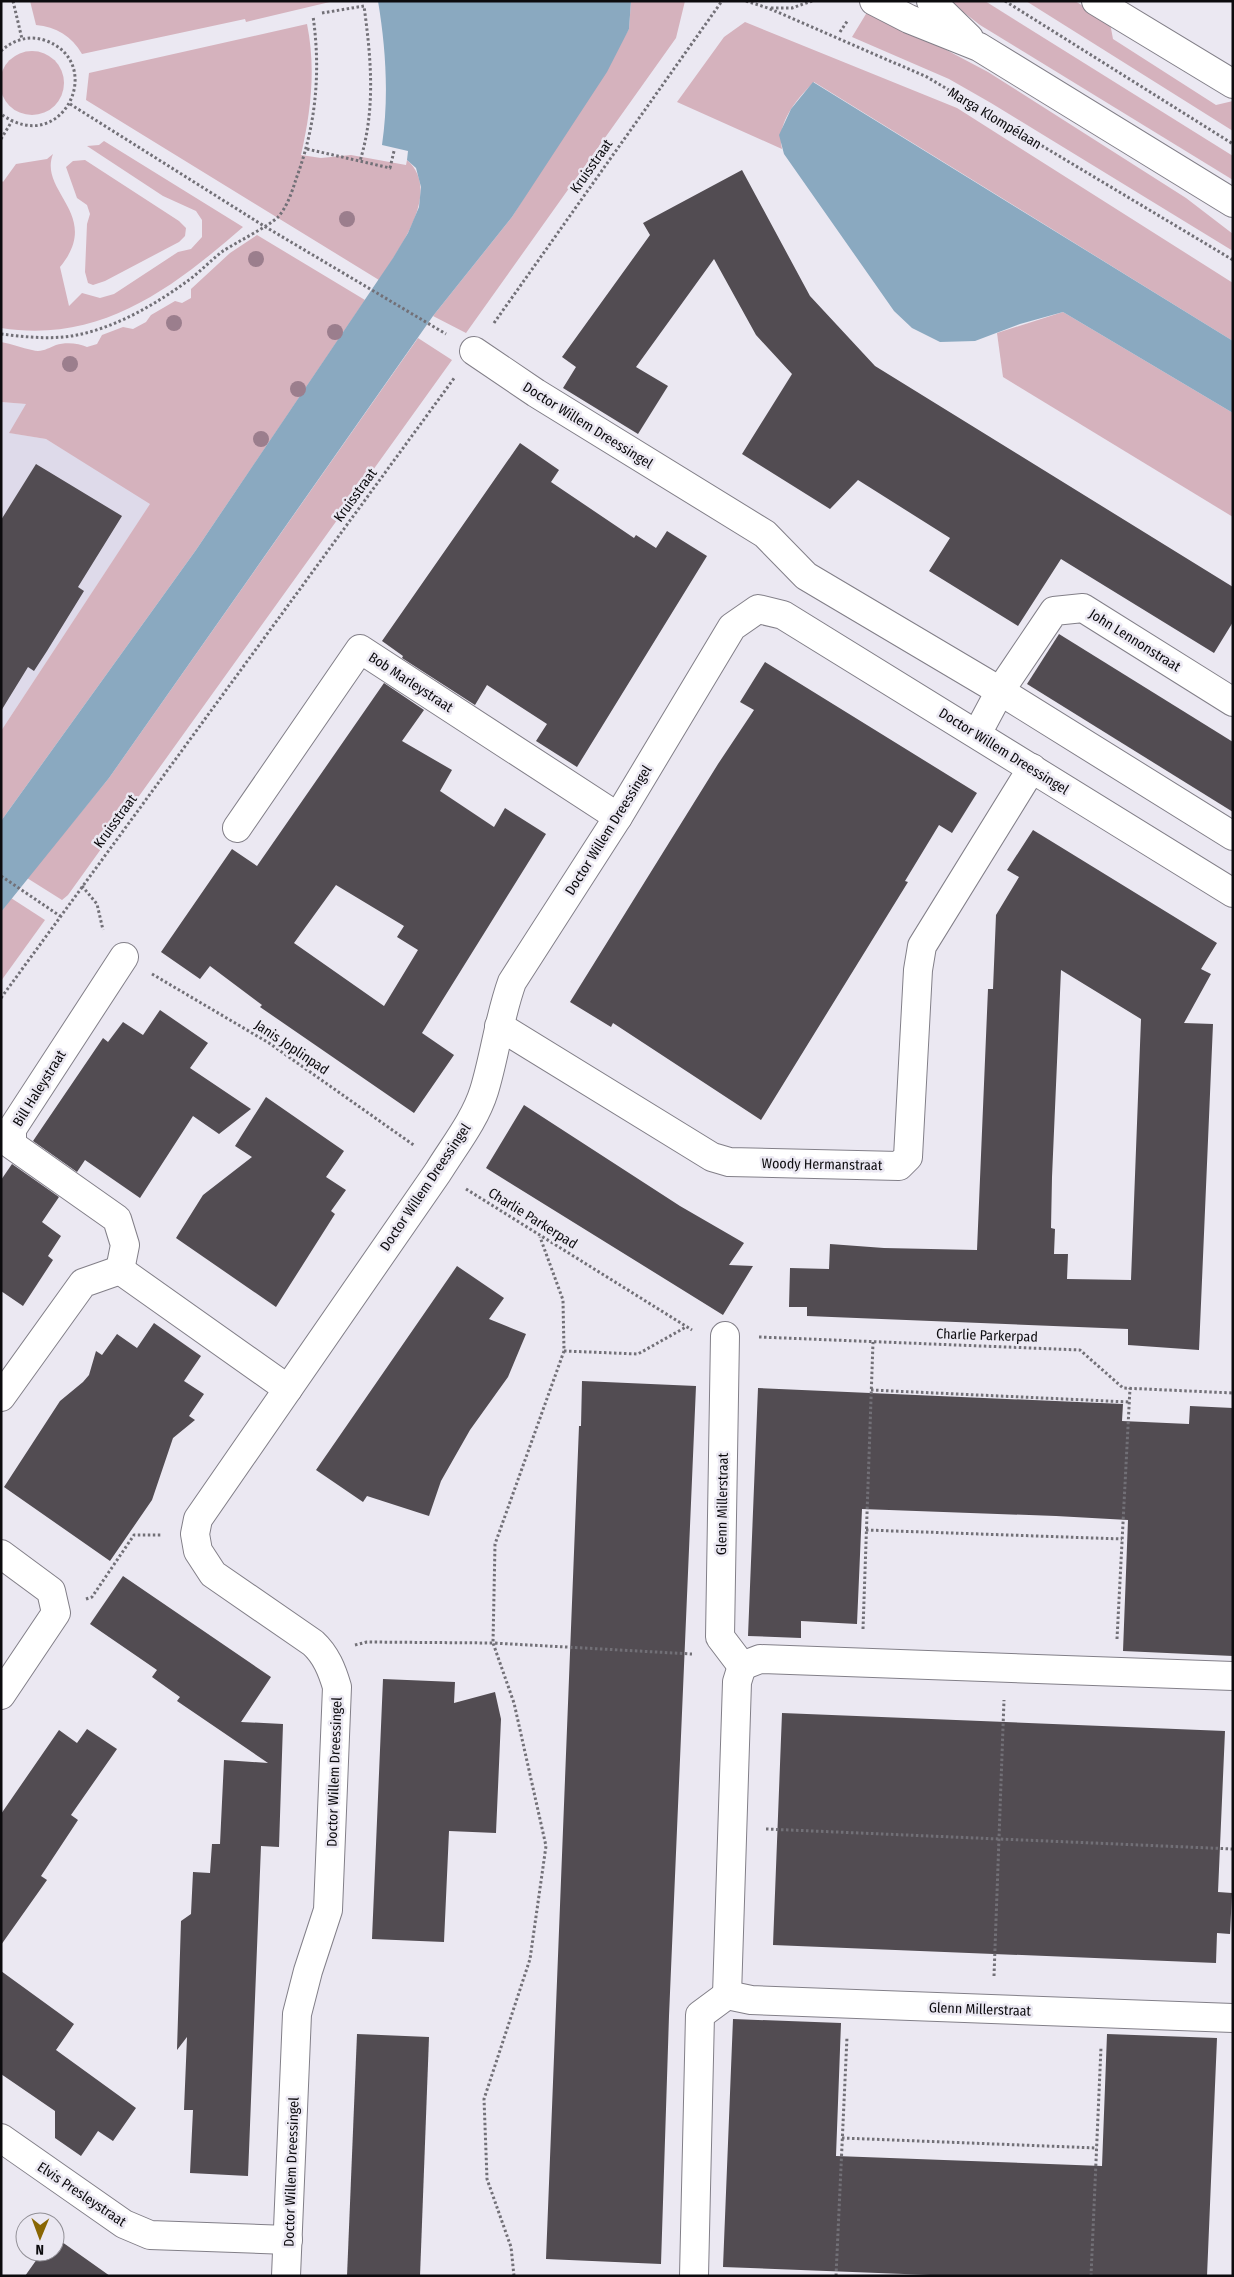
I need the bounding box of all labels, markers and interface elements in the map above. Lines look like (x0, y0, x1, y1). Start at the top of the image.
street label: Marga Klompélaan (945, 84, 1045, 153)
street label: Kruisstraat (567, 136, 616, 197)
street label: Doctor Willem Dreessingel (520, 379, 656, 472)
street label: Kruisstraat (330, 465, 381, 525)
street label: John Lennonstraat (1086, 605, 1184, 676)
street label: Bob Marleystraat (365, 649, 457, 716)
street label: Doctor Willem Dreessingel (936, 705, 1072, 798)
street label: Doctor Willem Dreessingel (562, 762, 655, 898)
street label: Kruisstraat (90, 791, 141, 851)
street label: Janis Joplinpad (251, 1016, 332, 1078)
street label: Bill Haleystraat (9, 1047, 70, 1130)
street label: Doctor Willem Dreessingel (376, 1120, 475, 1254)
street label: Woody Hermanstraat (762, 1155, 883, 1174)
street label: Charlie Parkerpad (485, 1184, 580, 1253)
street label: Charlie Parkerpad (936, 1325, 1038, 1346)
street label: Glenn Millerstraat (713, 1452, 732, 1555)
street label: Doctor Willem Dreessingel (323, 1697, 346, 1847)
street label: Glenn Millerstraat (929, 1999, 1032, 2020)
street label: Doctor Willem Dreessingel (280, 2097, 303, 2247)
street label: Elvis Presleystraat (34, 2158, 130, 2231)
north arrow (15, 2212, 65, 2262)
text: N (35, 2241, 44, 2258)

